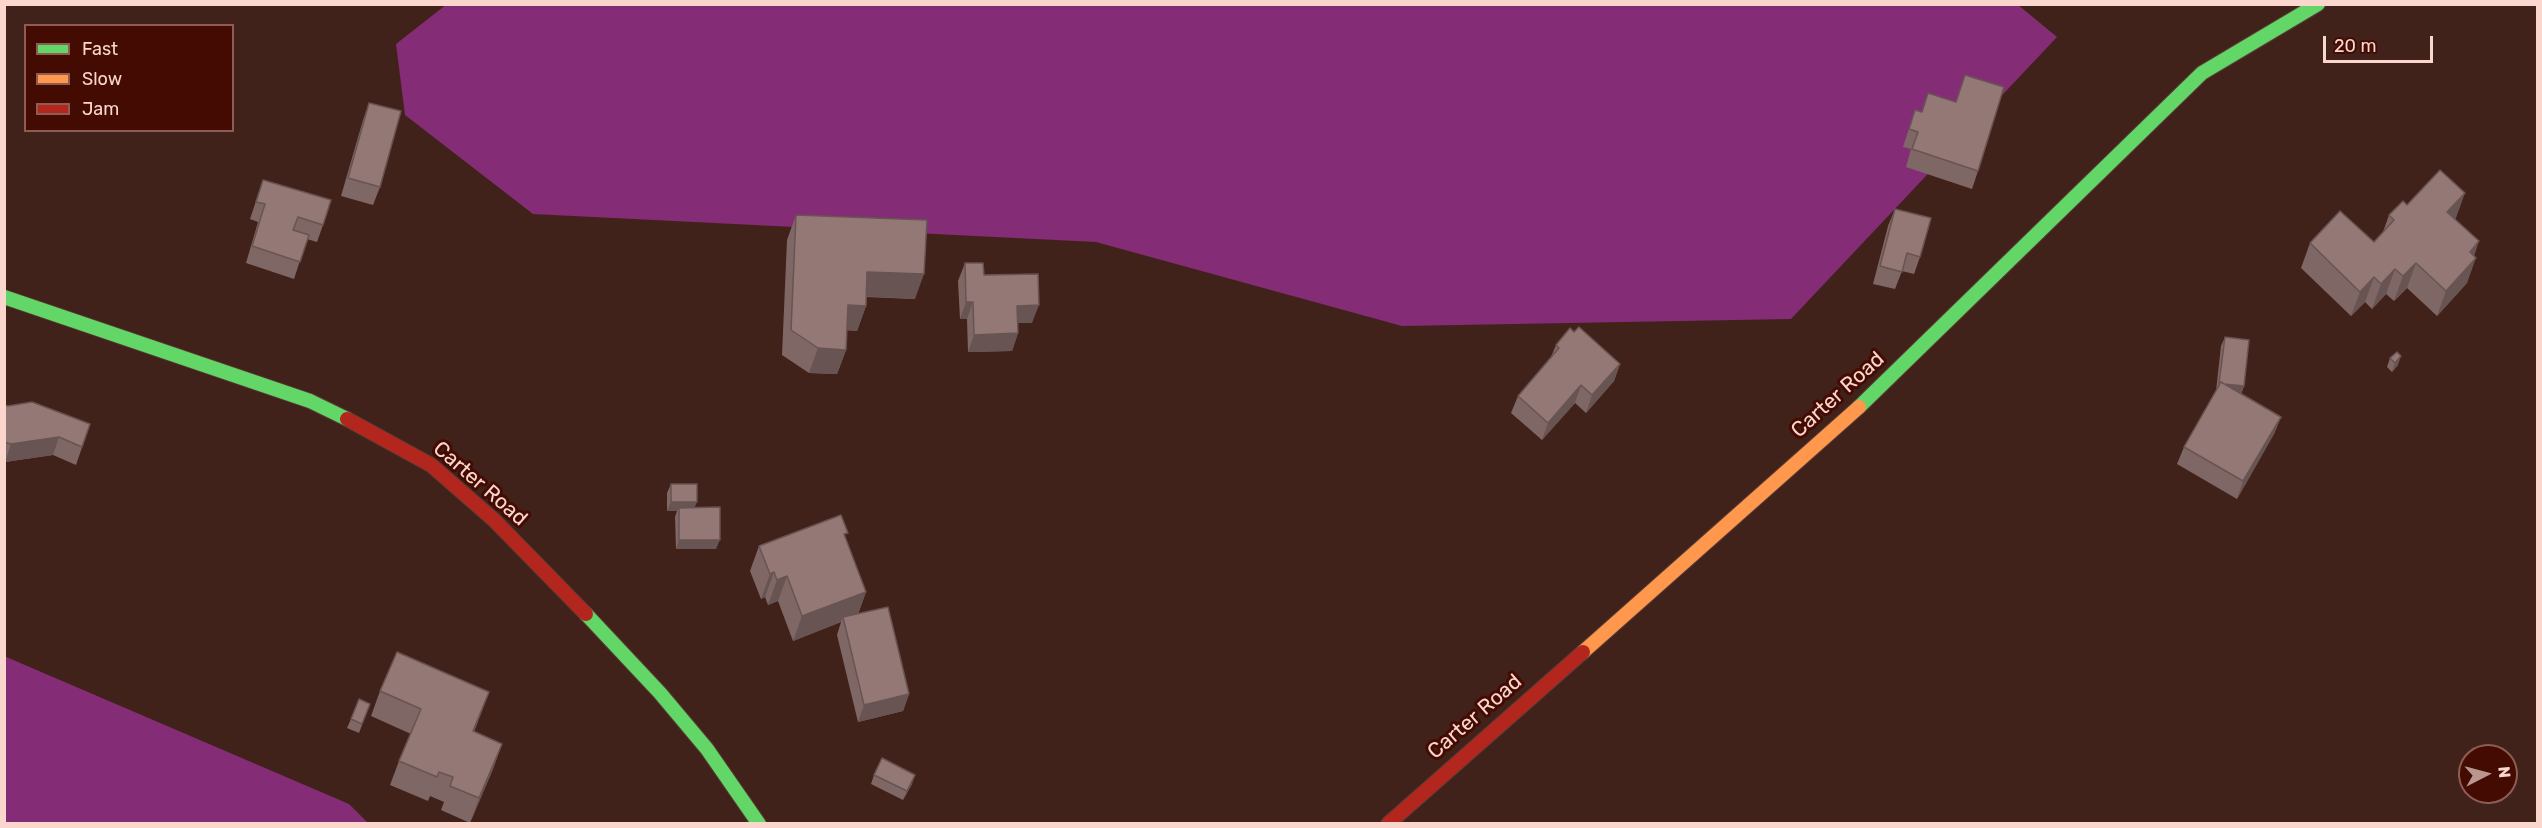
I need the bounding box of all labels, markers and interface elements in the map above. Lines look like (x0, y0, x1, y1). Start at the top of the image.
legend (24, 24, 234, 132)
scale bar (2326, 24, 2436, 62)
text: 20 m (2334, 35, 2376, 57)
text: Fast (82, 38, 118, 60)
text: Slow (82, 68, 122, 90)
text: Jam (82, 98, 119, 120)
street label: Carter Road (1786, 347, 1890, 443)
street label: Carter Road (428, 436, 532, 532)
street label: Carter Road (1423, 669, 1527, 765)
north arrow (2458, 744, 2518, 804)
text: N (2494, 766, 2514, 779)

